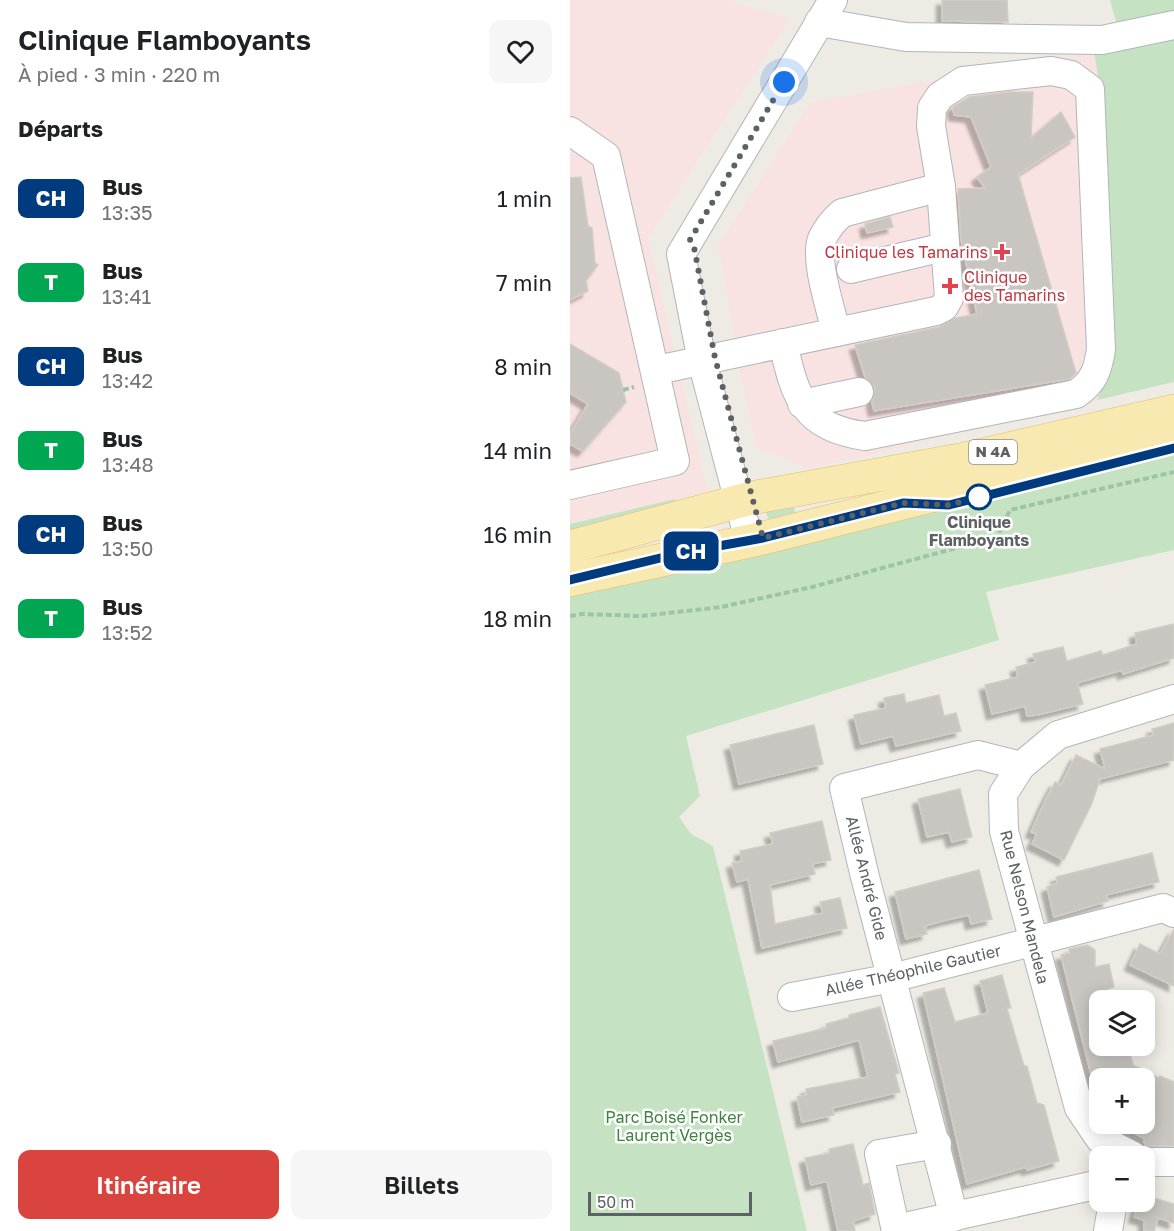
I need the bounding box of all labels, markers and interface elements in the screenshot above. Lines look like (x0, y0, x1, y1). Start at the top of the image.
button: heart (489, 20, 552, 83)
text: Clinique Flamboyants (18, 23, 311, 56)
text: À pied · 3 min · 220 m (18, 62, 220, 86)
your location (769, 67, 799, 97)
text: Départs (18, 115, 103, 142)
text: Bus (102, 173, 143, 200)
text: CH (36, 185, 66, 211)
text: 1 min (497, 185, 552, 212)
text: 13:35 (102, 200, 153, 224)
place label: Clinique les Tamarins (824, 242, 988, 262)
marker: Clinique les Tamarins (993, 243, 1011, 261)
text: Bus (102, 257, 143, 284)
place label: Clinique des Tamarins (964, 267, 1065, 305)
text: T (44, 269, 58, 295)
text: 7 min (496, 269, 552, 296)
marker: Clinique des Tamarins (941, 277, 959, 295)
text: 13:41 (102, 284, 151, 308)
text: Bus (102, 341, 143, 368)
text: CH (36, 353, 66, 379)
text: 8 min (494, 353, 552, 380)
text: 13:42 (102, 368, 153, 392)
text: Bus (102, 425, 143, 452)
text: T (44, 437, 58, 463)
text: 14 min (484, 437, 552, 464)
road number: N 4A (969, 440, 1017, 464)
text: 13:48 (102, 452, 154, 476)
marker: Clinique Flamboyants (966, 484, 992, 510)
text: Bus (102, 509, 143, 536)
place label: Clinique Flamboyants (929, 512, 1029, 550)
text: CH (36, 521, 66, 547)
text: 16 min (484, 521, 552, 548)
line badge: CH (664, 532, 718, 570)
text: 13:50 (102, 536, 153, 560)
text: CH (676, 538, 706, 564)
text: Bus (102, 593, 143, 620)
text: T (44, 605, 58, 631)
text: 18 min (484, 605, 552, 632)
text: 13:52 (102, 620, 153, 644)
street label: Allée André Gide (842, 814, 892, 942)
street label: Rue Nelson Mandela (996, 828, 1054, 986)
street label: Allée Théophile Gautier (823, 940, 1003, 1000)
map controls (1089, 990, 1155, 1212)
button: layers (1089, 990, 1155, 1056)
button: + (1089, 1068, 1155, 1134)
park label: Parc Boisé Fonker Laurent Vergès (605, 1107, 743, 1145)
button: − (1089, 1146, 1155, 1212)
button: Itinéraire (18, 1150, 279, 1219)
button: Billets (291, 1150, 552, 1219)
scale bar (588, 1189, 752, 1216)
text: 50 m (597, 1192, 634, 1212)

